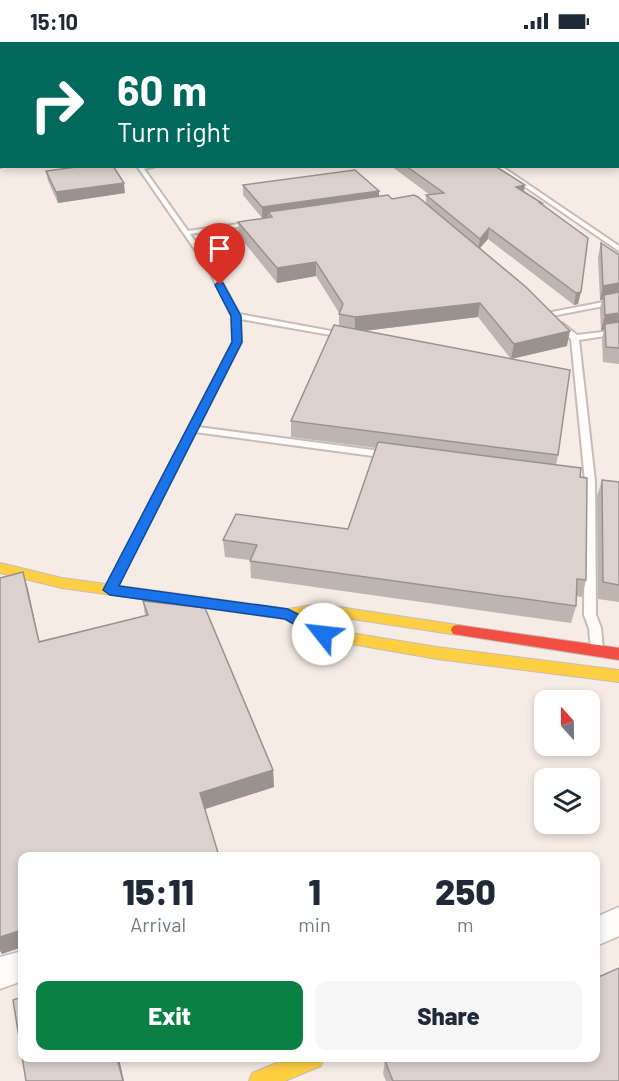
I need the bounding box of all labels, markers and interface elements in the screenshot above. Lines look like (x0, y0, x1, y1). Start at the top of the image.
text: 15:10 (30, 8, 78, 34)
text: 60 m (117, 64, 207, 114)
icon: right (18, 66, 96, 144)
text: Turn right (117, 115, 231, 147)
pin (194, 223, 245, 285)
icon: arrive (203, 232, 236, 265)
position arrow (291, 602, 355, 666)
north arrow (534, 690, 600, 756)
map controls (534, 690, 600, 834)
button: layers (534, 768, 600, 834)
text: 15:11 (122, 869, 194, 912)
text: 1 (308, 869, 321, 912)
text: 250 (435, 869, 496, 912)
text: Arrival (130, 912, 186, 936)
text: min (298, 912, 331, 936)
text: m (457, 912, 474, 936)
button: Exit (36, 981, 303, 1050)
button: Share (315, 981, 582, 1050)

